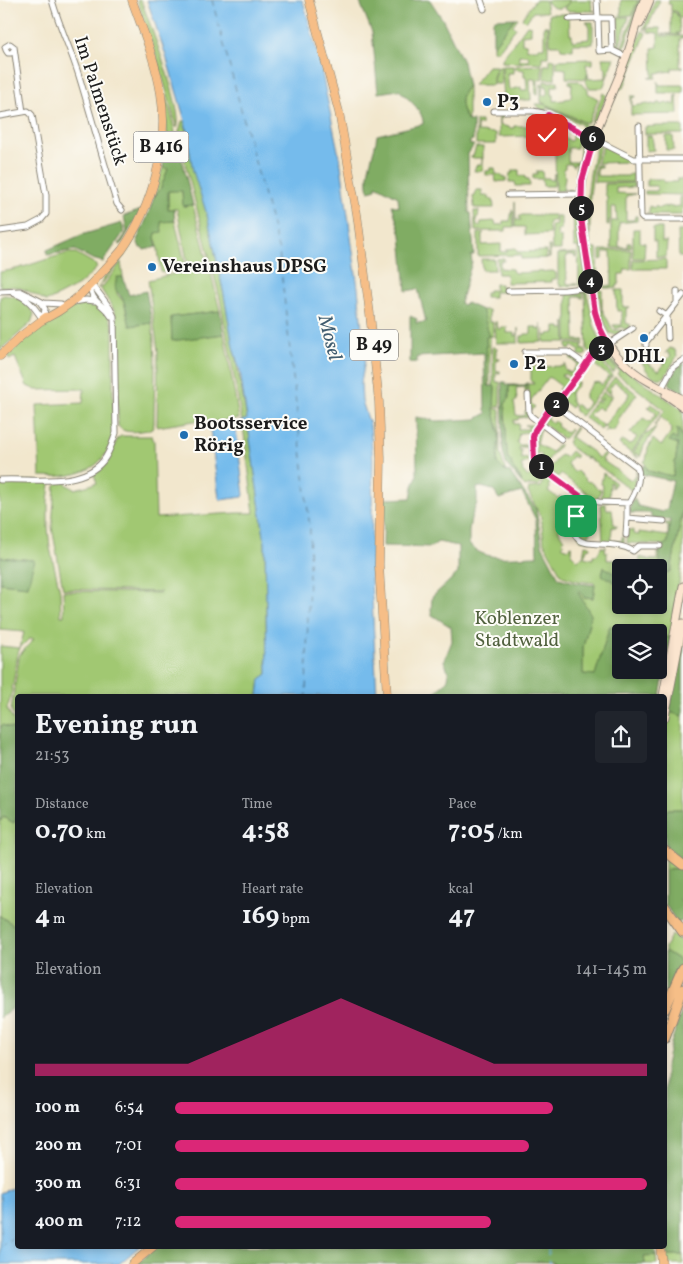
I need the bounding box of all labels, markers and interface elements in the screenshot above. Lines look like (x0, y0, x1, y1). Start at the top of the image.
street label: Im Palmenstück (67, 33, 133, 169)
place label: P3 (497, 89, 519, 115)
marker: P3 (481, 96, 493, 108)
pin (526, 114, 568, 156)
icon: check (533, 121, 561, 149)
pin: 6 (580, 126, 604, 150)
text: 6 (589, 129, 596, 148)
road number: B 416 (134, 132, 188, 162)
pin: 5 (568, 196, 594, 220)
text: 5 (578, 199, 585, 218)
place label: Vereinshaus DPSG (162, 254, 327, 280)
marker: Vereinshaus DPSG (146, 261, 158, 273)
pin: 4 (578, 268, 602, 294)
text: 4 (586, 272, 595, 291)
water label: Mosel (310, 311, 348, 364)
road number: B 49 (350, 330, 398, 360)
marker: DHL (638, 332, 650, 344)
pin: 3 (588, 336, 614, 360)
text: 3 (598, 339, 605, 358)
place label: DHL (624, 344, 665, 370)
place label: P2 (524, 351, 546, 377)
marker: P2 (508, 358, 520, 370)
pin: 2 (544, 392, 568, 416)
text: 2 (553, 395, 560, 414)
place label: Bootsservice Rörig (194, 411, 308, 459)
marker: Bootsservice Rörig (178, 429, 190, 441)
pin: 1 (528, 454, 554, 478)
text: 1 (539, 457, 544, 476)
pin (555, 495, 597, 537)
icon: arrive (562, 502, 590, 530)
map controls (612, 559, 667, 679)
button: locate (612, 559, 667, 614)
park label: Koblenzer Stadtwald (475, 606, 559, 654)
button: layers (612, 624, 667, 679)
text: Evening run (35, 706, 199, 745)
button: share (595, 711, 647, 763)
text: 21:53 (35, 745, 69, 767)
text: Distance (35, 795, 89, 814)
text: Time (242, 795, 272, 814)
text: Pace (448, 795, 476, 814)
text: 0.70 (35, 814, 83, 849)
text: 4:58 (242, 814, 290, 849)
text: 7:05 (448, 814, 495, 849)
text: km (83, 825, 106, 844)
text: /km (495, 825, 523, 844)
text: Elevation (35, 880, 93, 899)
text: Heart rate (242, 880, 303, 899)
text: kcal (448, 880, 473, 899)
text: 4 (35, 899, 50, 934)
text: 169 (242, 899, 279, 934)
text: 47 (448, 899, 475, 934)
text: m (50, 910, 65, 929)
text: bpm (279, 910, 310, 929)
text: Elevation (35, 959, 102, 981)
text: 141–145 m (576, 959, 647, 981)
text: 100 m (35, 1097, 80, 1119)
text: 6:54 (115, 1097, 144, 1119)
text: 200 m (35, 1135, 82, 1157)
text: 7:01 (115, 1135, 142, 1157)
text: 300 m (35, 1173, 81, 1195)
text: 6:31 (115, 1173, 141, 1195)
text: 400 m (35, 1211, 83, 1233)
text: 7:12 (115, 1211, 141, 1233)

